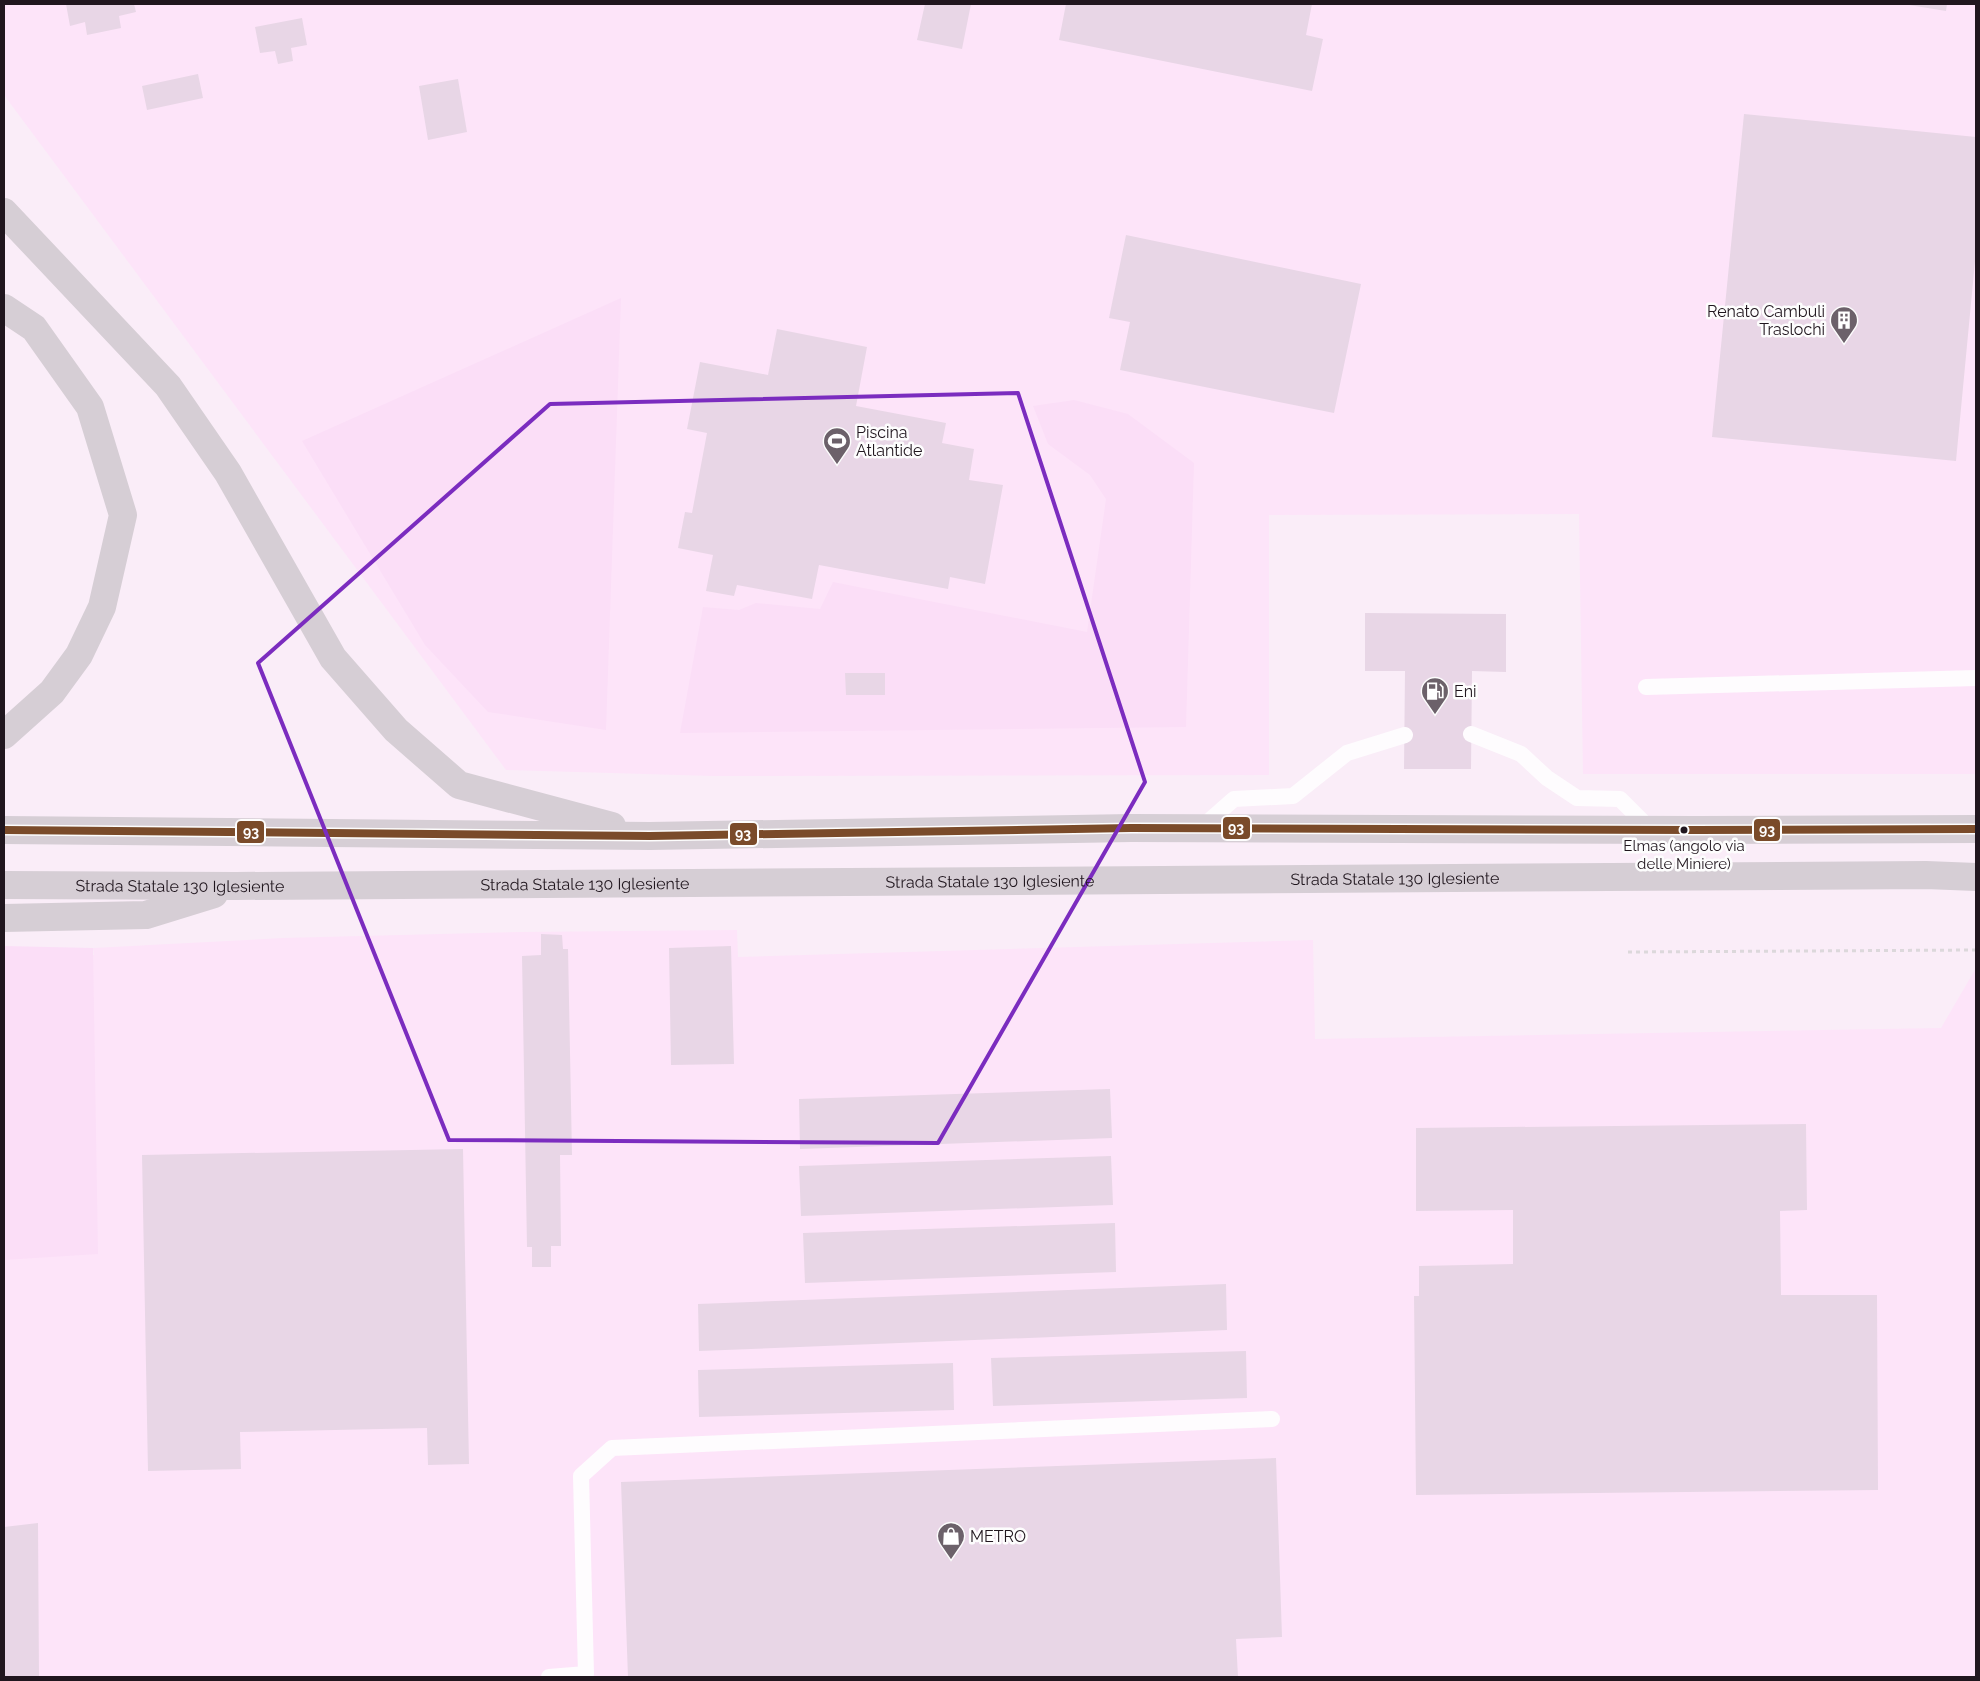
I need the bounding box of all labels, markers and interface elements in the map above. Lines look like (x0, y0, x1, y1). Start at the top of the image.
place label: Renato Cambuli Traslochi (1707, 302, 1825, 339)
building icon: Renato Cambuli Traslochi (1829, 305, 1859, 344)
place label: Piscina Atlantide (856, 423, 922, 460)
sports icon: Piscina Atlantide (822, 426, 852, 465)
fuel station icon: Eni (1420, 676, 1450, 715)
place label: Eni (1454, 682, 1476, 701)
line badge: 93 (1222, 816, 1251, 840)
line badge: 93 (1753, 818, 1781, 842)
line badge: 93 (236, 820, 265, 844)
text: 93 (1228, 820, 1244, 836)
line badge: 93 (729, 822, 758, 846)
text: 93 (1759, 822, 1775, 838)
text: 93 (243, 824, 259, 840)
marker: Elmas (angolo via delle Miniere) (1679, 825, 1689, 835)
text: 93 (735, 826, 751, 842)
place label: Elmas (angolo via delle Miniere) (1623, 837, 1745, 873)
street label: Strada Statale 130 Iglesiente (1290, 868, 1500, 889)
street label: Strada Statale 130 Iglesiente (885, 871, 1095, 891)
street label: Strada Statale 130 Iglesiente (480, 874, 690, 894)
street label: Strada Statale 130 Iglesiente (75, 876, 285, 896)
shop icon: METRO (936, 1521, 966, 1560)
place label: METRO (970, 1527, 1026, 1546)

